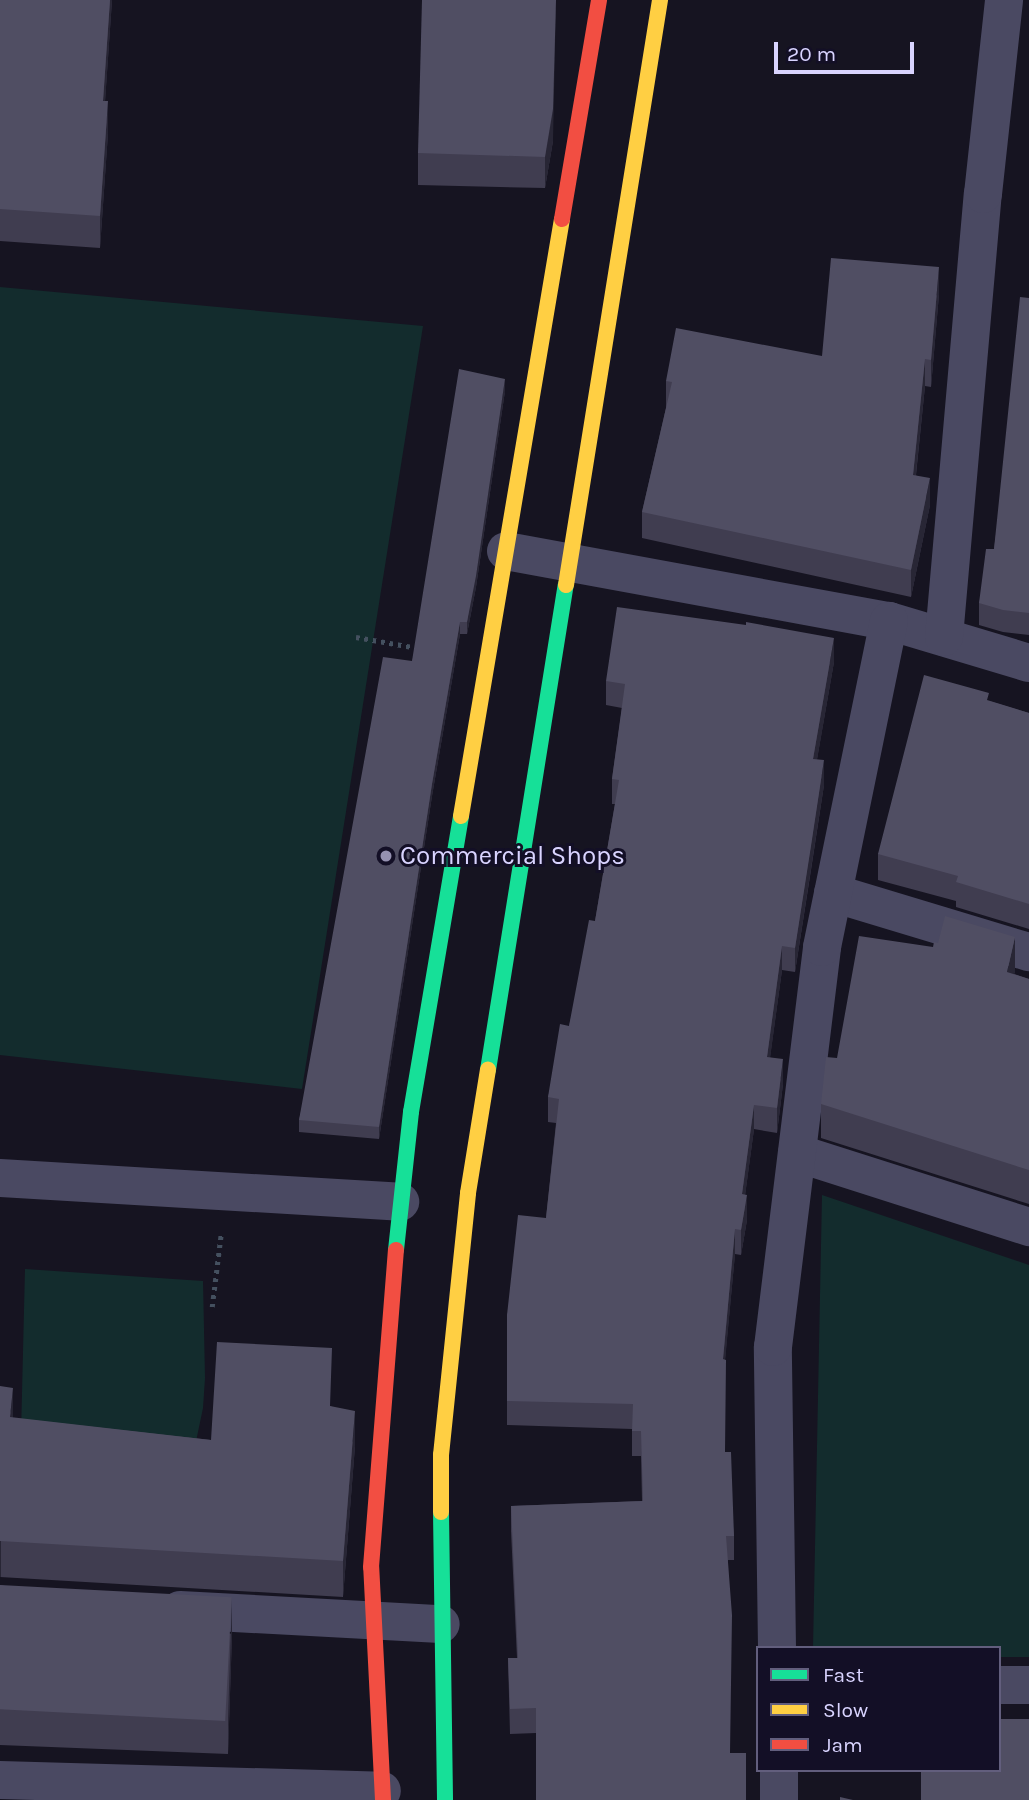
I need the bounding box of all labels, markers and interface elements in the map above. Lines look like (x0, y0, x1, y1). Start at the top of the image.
scale bar (777, 28, 917, 72)
text: 20 m (787, 42, 836, 66)
place label: Commercial Shops (400, 840, 625, 872)
marker: Commercial Shops (378, 848, 394, 864)
legend (756, 1646, 1001, 1772)
text: Fast (823, 1663, 864, 1687)
text: Slow (823, 1698, 868, 1722)
text: Jam (823, 1733, 863, 1757)

